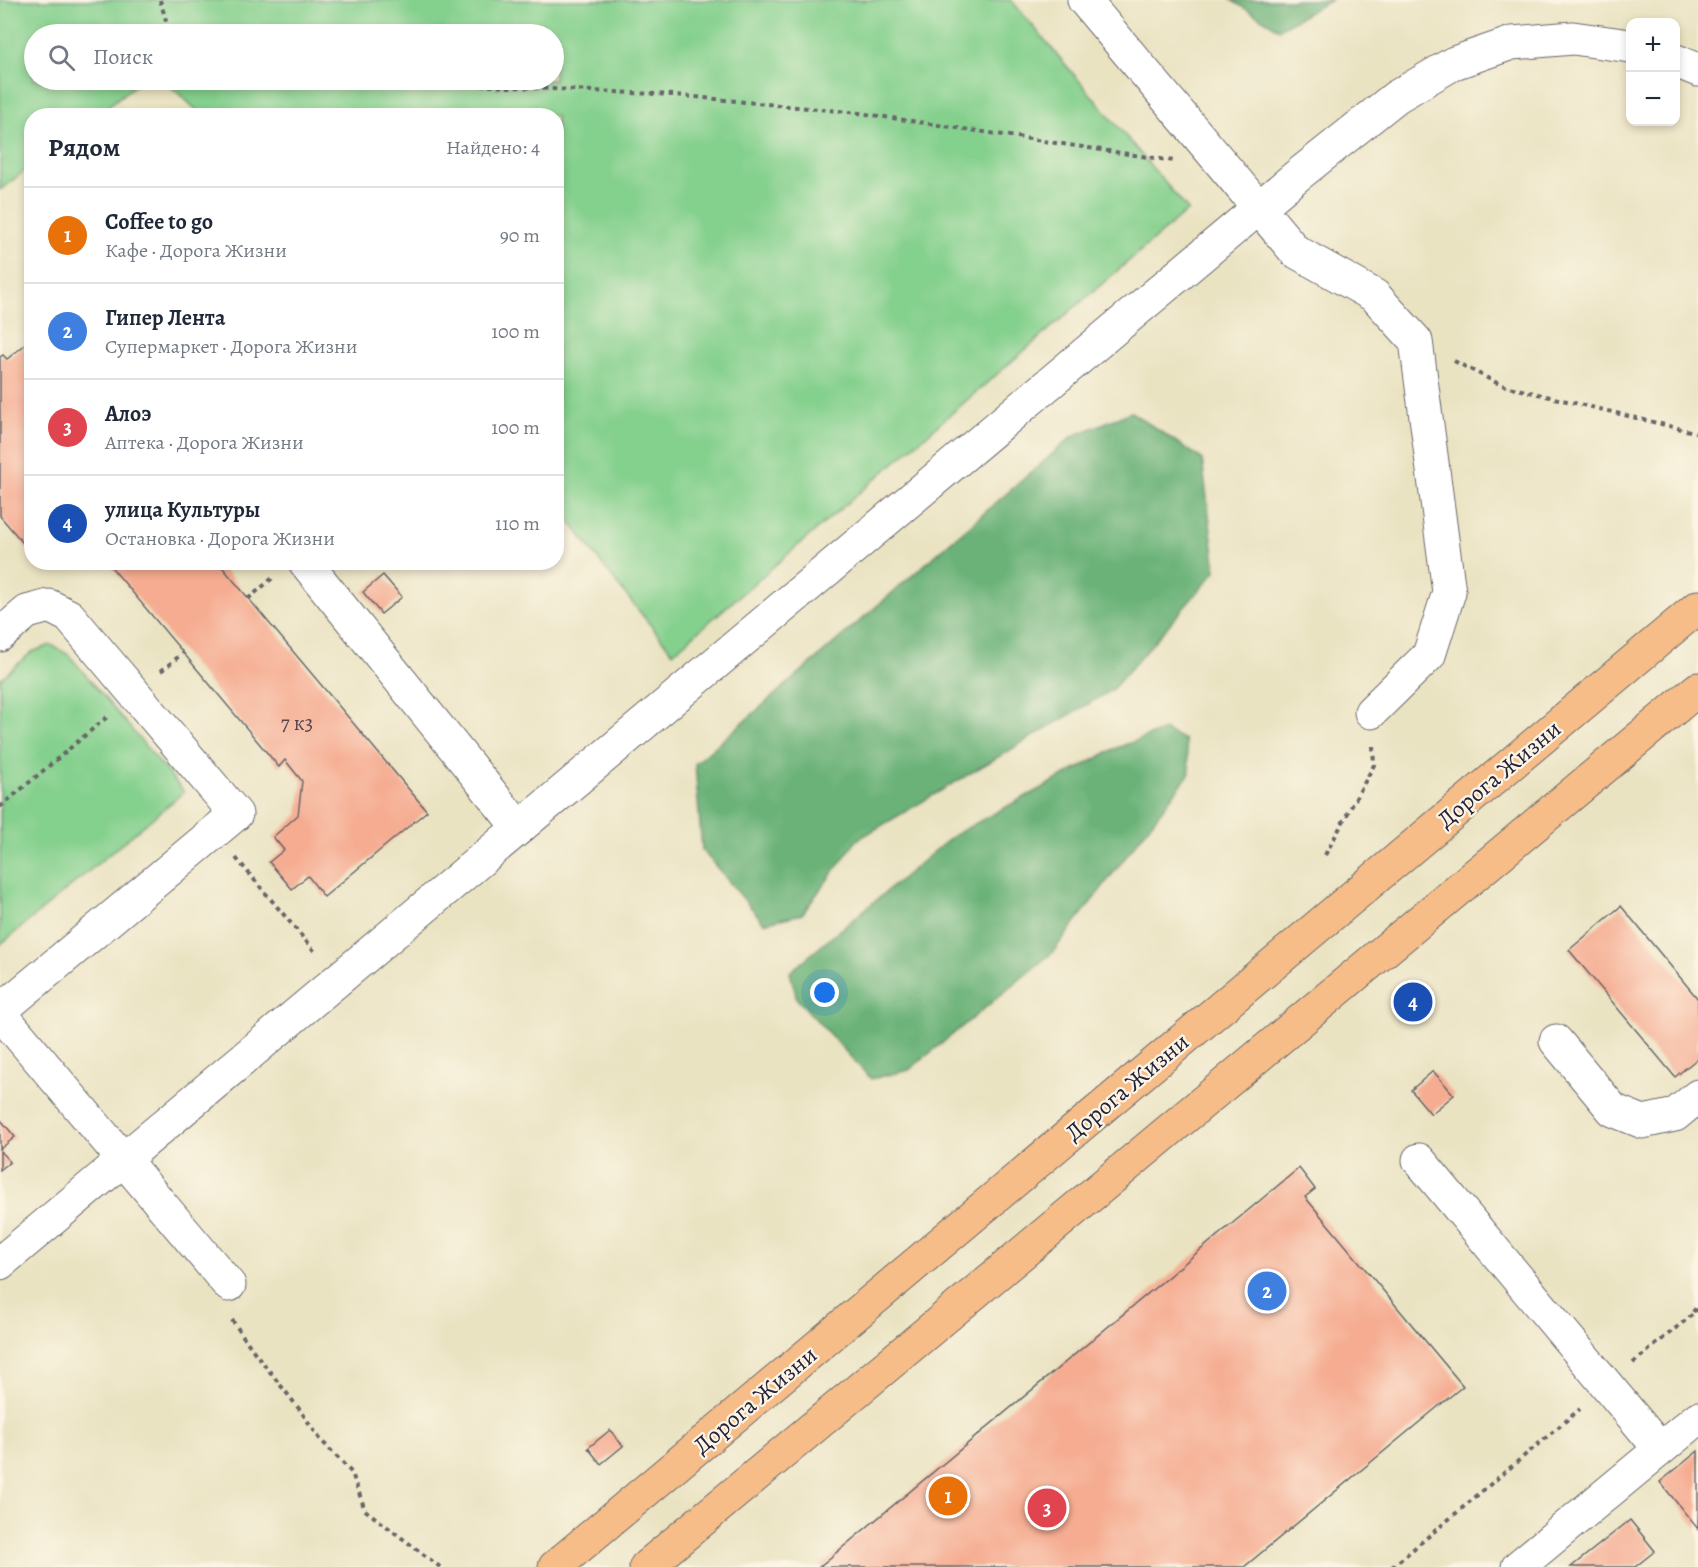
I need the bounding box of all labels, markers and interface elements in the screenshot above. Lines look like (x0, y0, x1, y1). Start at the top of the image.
map controls (1626, 18, 1680, 126)
button: + (1626, 18, 1680, 72)
search box (24, 24, 564, 90)
icon: search (45, 41, 78, 74)
text: Поиск (93, 42, 153, 72)
button: − (1626, 72, 1680, 126)
text: Рядом (48, 130, 120, 165)
text: Найдено: 4 (446, 134, 540, 161)
text: Coffee to go (105, 207, 213, 237)
text: 1 (64, 222, 71, 249)
text: 90 m (500, 222, 540, 249)
text: Кафе · Дорога Жизни (105, 237, 287, 264)
text: Гипер Лента (105, 303, 225, 333)
text: 2 (63, 318, 72, 345)
text: 100 m (491, 318, 540, 345)
text: Супермаркет · Дорога Жизни (105, 333, 357, 360)
text: Алоэ (105, 399, 151, 429)
text: 3 (63, 414, 72, 441)
text: 100 m (491, 414, 540, 441)
text: Аптека · Дорога Жизни (105, 429, 304, 456)
text: улица Культуры (105, 495, 260, 525)
text: 4 (63, 510, 72, 537)
text: 110 m (495, 510, 540, 537)
text: Остановка · Дорога Жизни (105, 525, 335, 552)
house number: 7 к3 (281, 709, 313, 737)
street label: Дорога Жизни (1430, 713, 1568, 835)
your location (810, 978, 839, 1007)
pin: 4 (1394, 980, 1432, 1024)
street label: Дорога Жизни (1058, 1026, 1196, 1148)
pin: 2 (1248, 1268, 1286, 1314)
street label: Дорога Жизни (686, 1339, 824, 1461)
pin: 1 (928, 1474, 968, 1518)
pin: 3 (1028, 1486, 1066, 1530)

